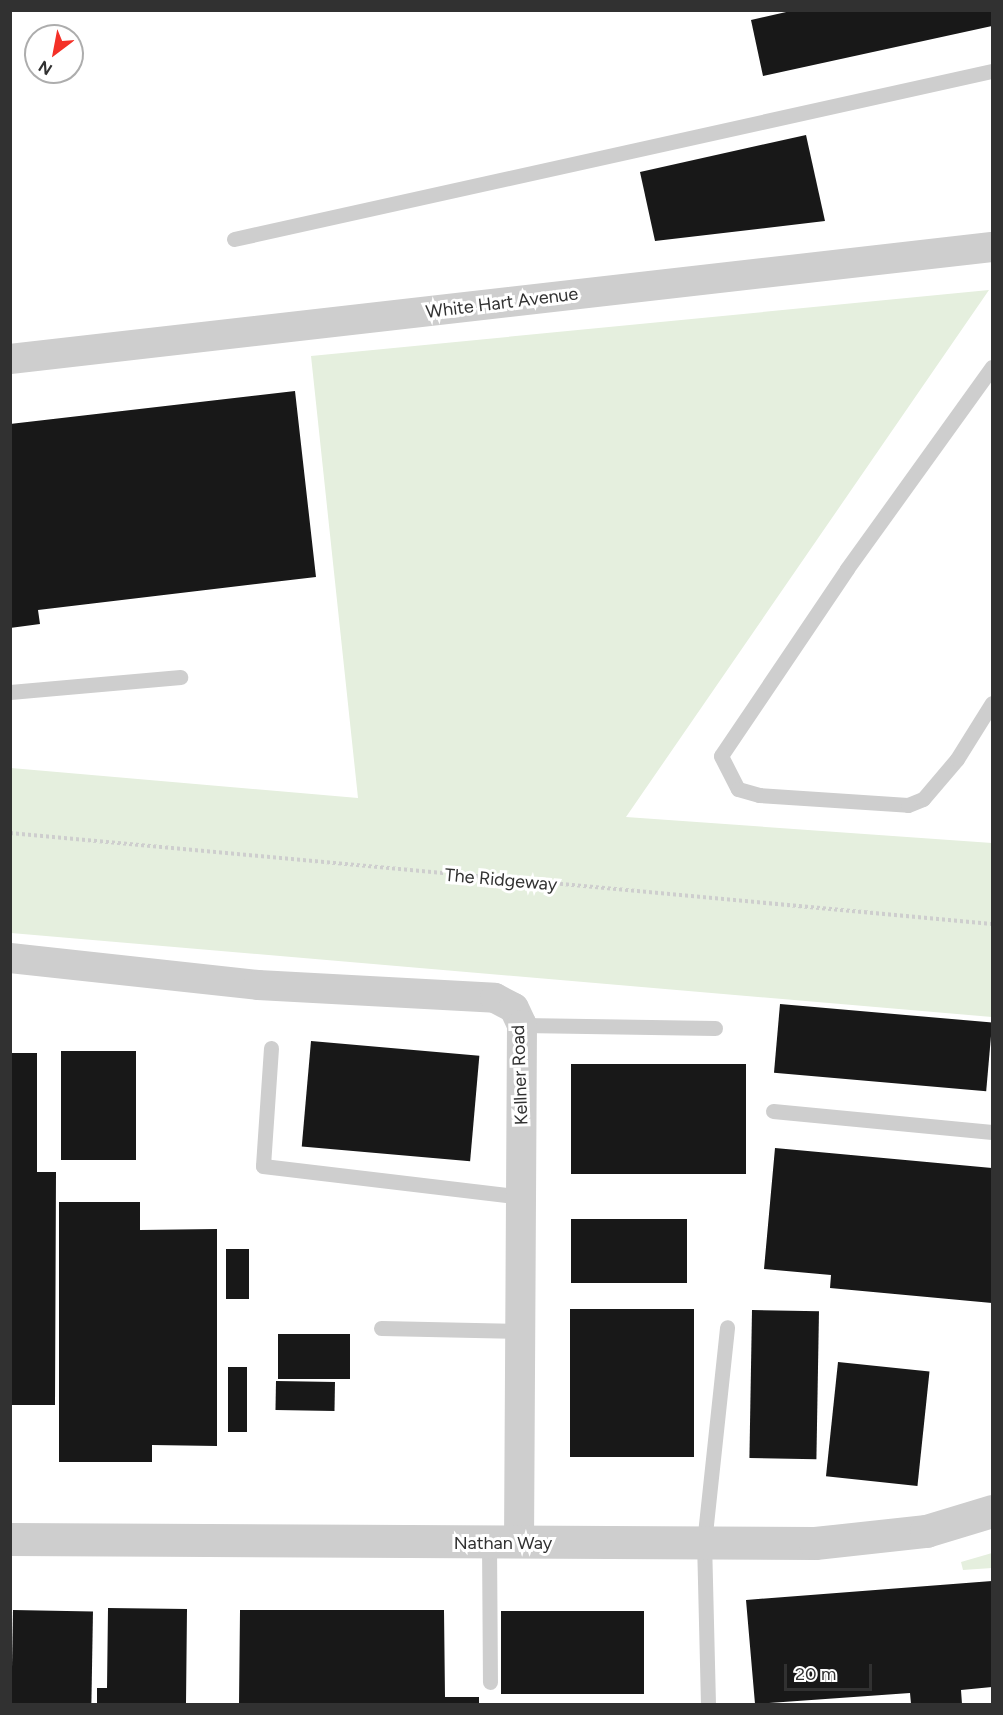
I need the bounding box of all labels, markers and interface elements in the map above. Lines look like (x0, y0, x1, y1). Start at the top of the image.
north arrow (24, 24, 84, 84)
text: N (35, 57, 56, 79)
street label: White Hart Avenue (425, 283, 579, 323)
street label: The Ridgeway (444, 864, 558, 896)
street label: Kellner Road (507, 1024, 533, 1126)
street label: Nathan Way (454, 1532, 552, 1554)
scale bar (787, 1652, 876, 1690)
text: 20 m (795, 1663, 836, 1685)

